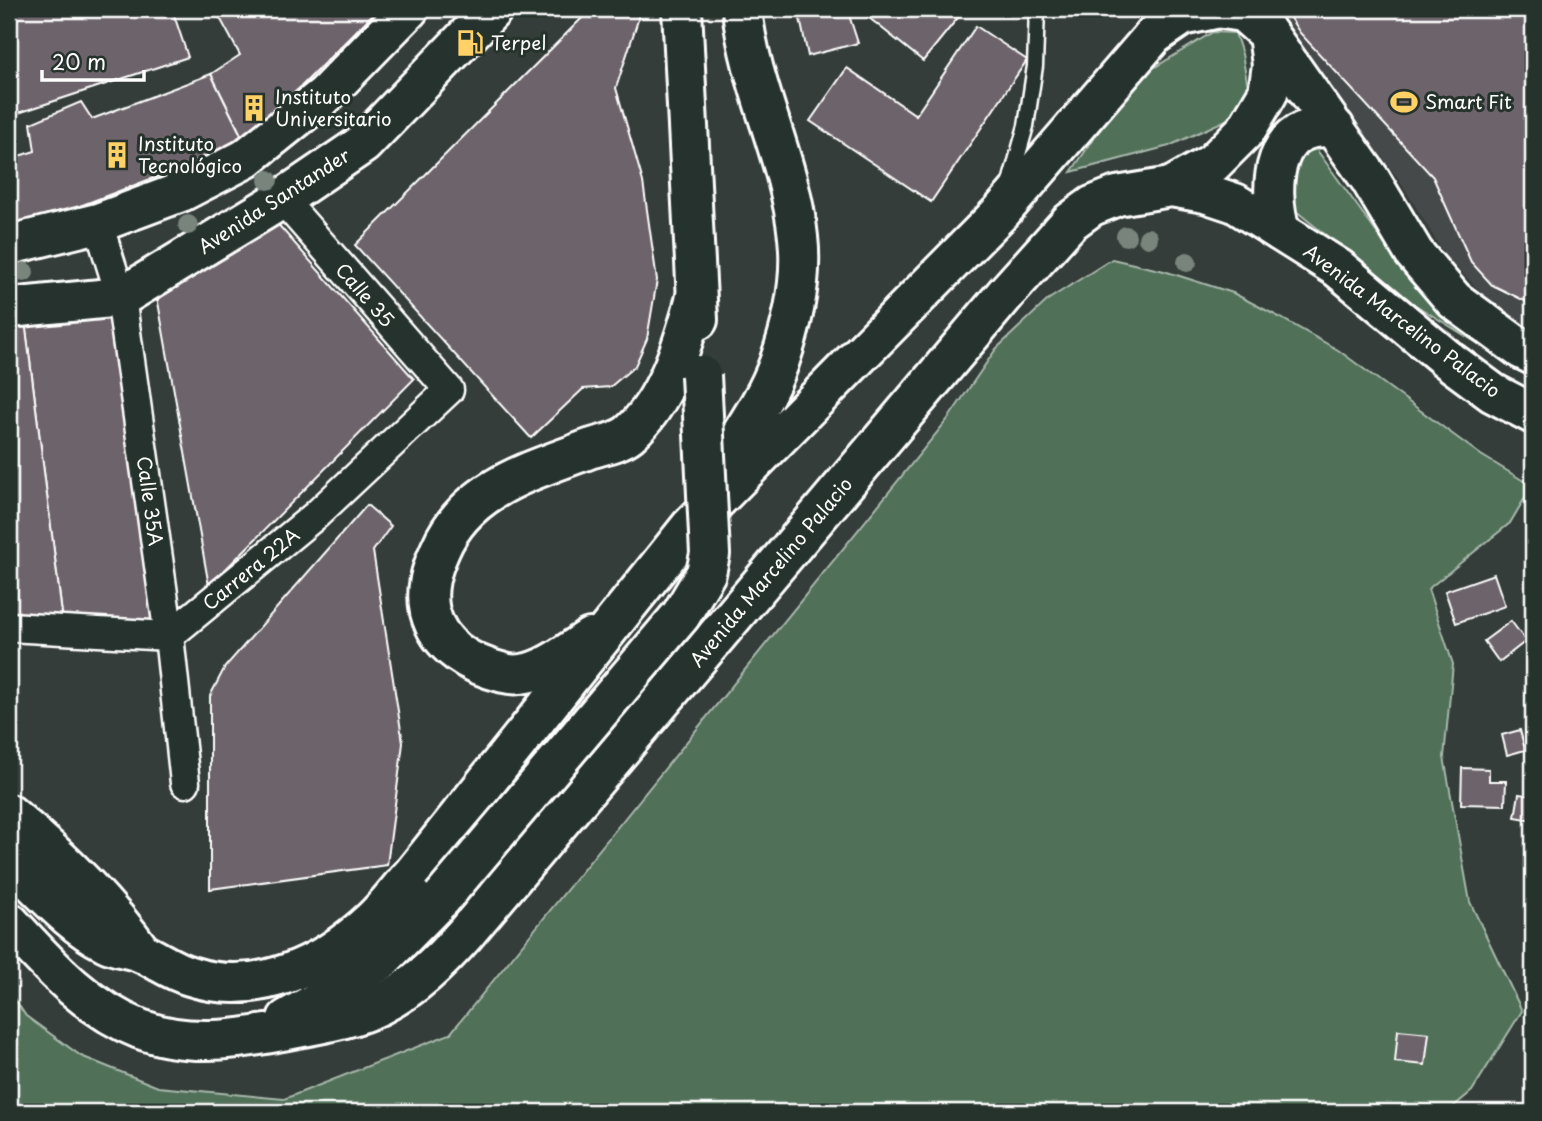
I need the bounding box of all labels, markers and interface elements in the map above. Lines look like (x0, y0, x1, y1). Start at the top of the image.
fuel station icon: Terpel (455, 28, 485, 58)
place label: Terpel (491, 28, 546, 56)
scale bar (42, 38, 144, 82)
text: 20 m (52, 45, 106, 77)
place label: Instituto Universitario (275, 82, 392, 132)
sports icon: Smart Fit (1389, 87, 1419, 117)
place label: Smart Fit (1425, 87, 1512, 115)
building icon: Instituto Universitario (239, 93, 269, 123)
place label: Instituto Tecnológico (138, 129, 242, 179)
building icon: Instituto Tecnológico (102, 140, 132, 170)
street label: Avenida Santander (192, 140, 355, 260)
street label: Avenida Marcelino Palacio (1298, 237, 1507, 404)
street label: Calle 35 (330, 256, 402, 333)
street label: Calle 35A (131, 454, 171, 548)
street label: Avenida Marcelino Palacio (682, 470, 858, 672)
street label: Carrera 22A (196, 520, 305, 616)

